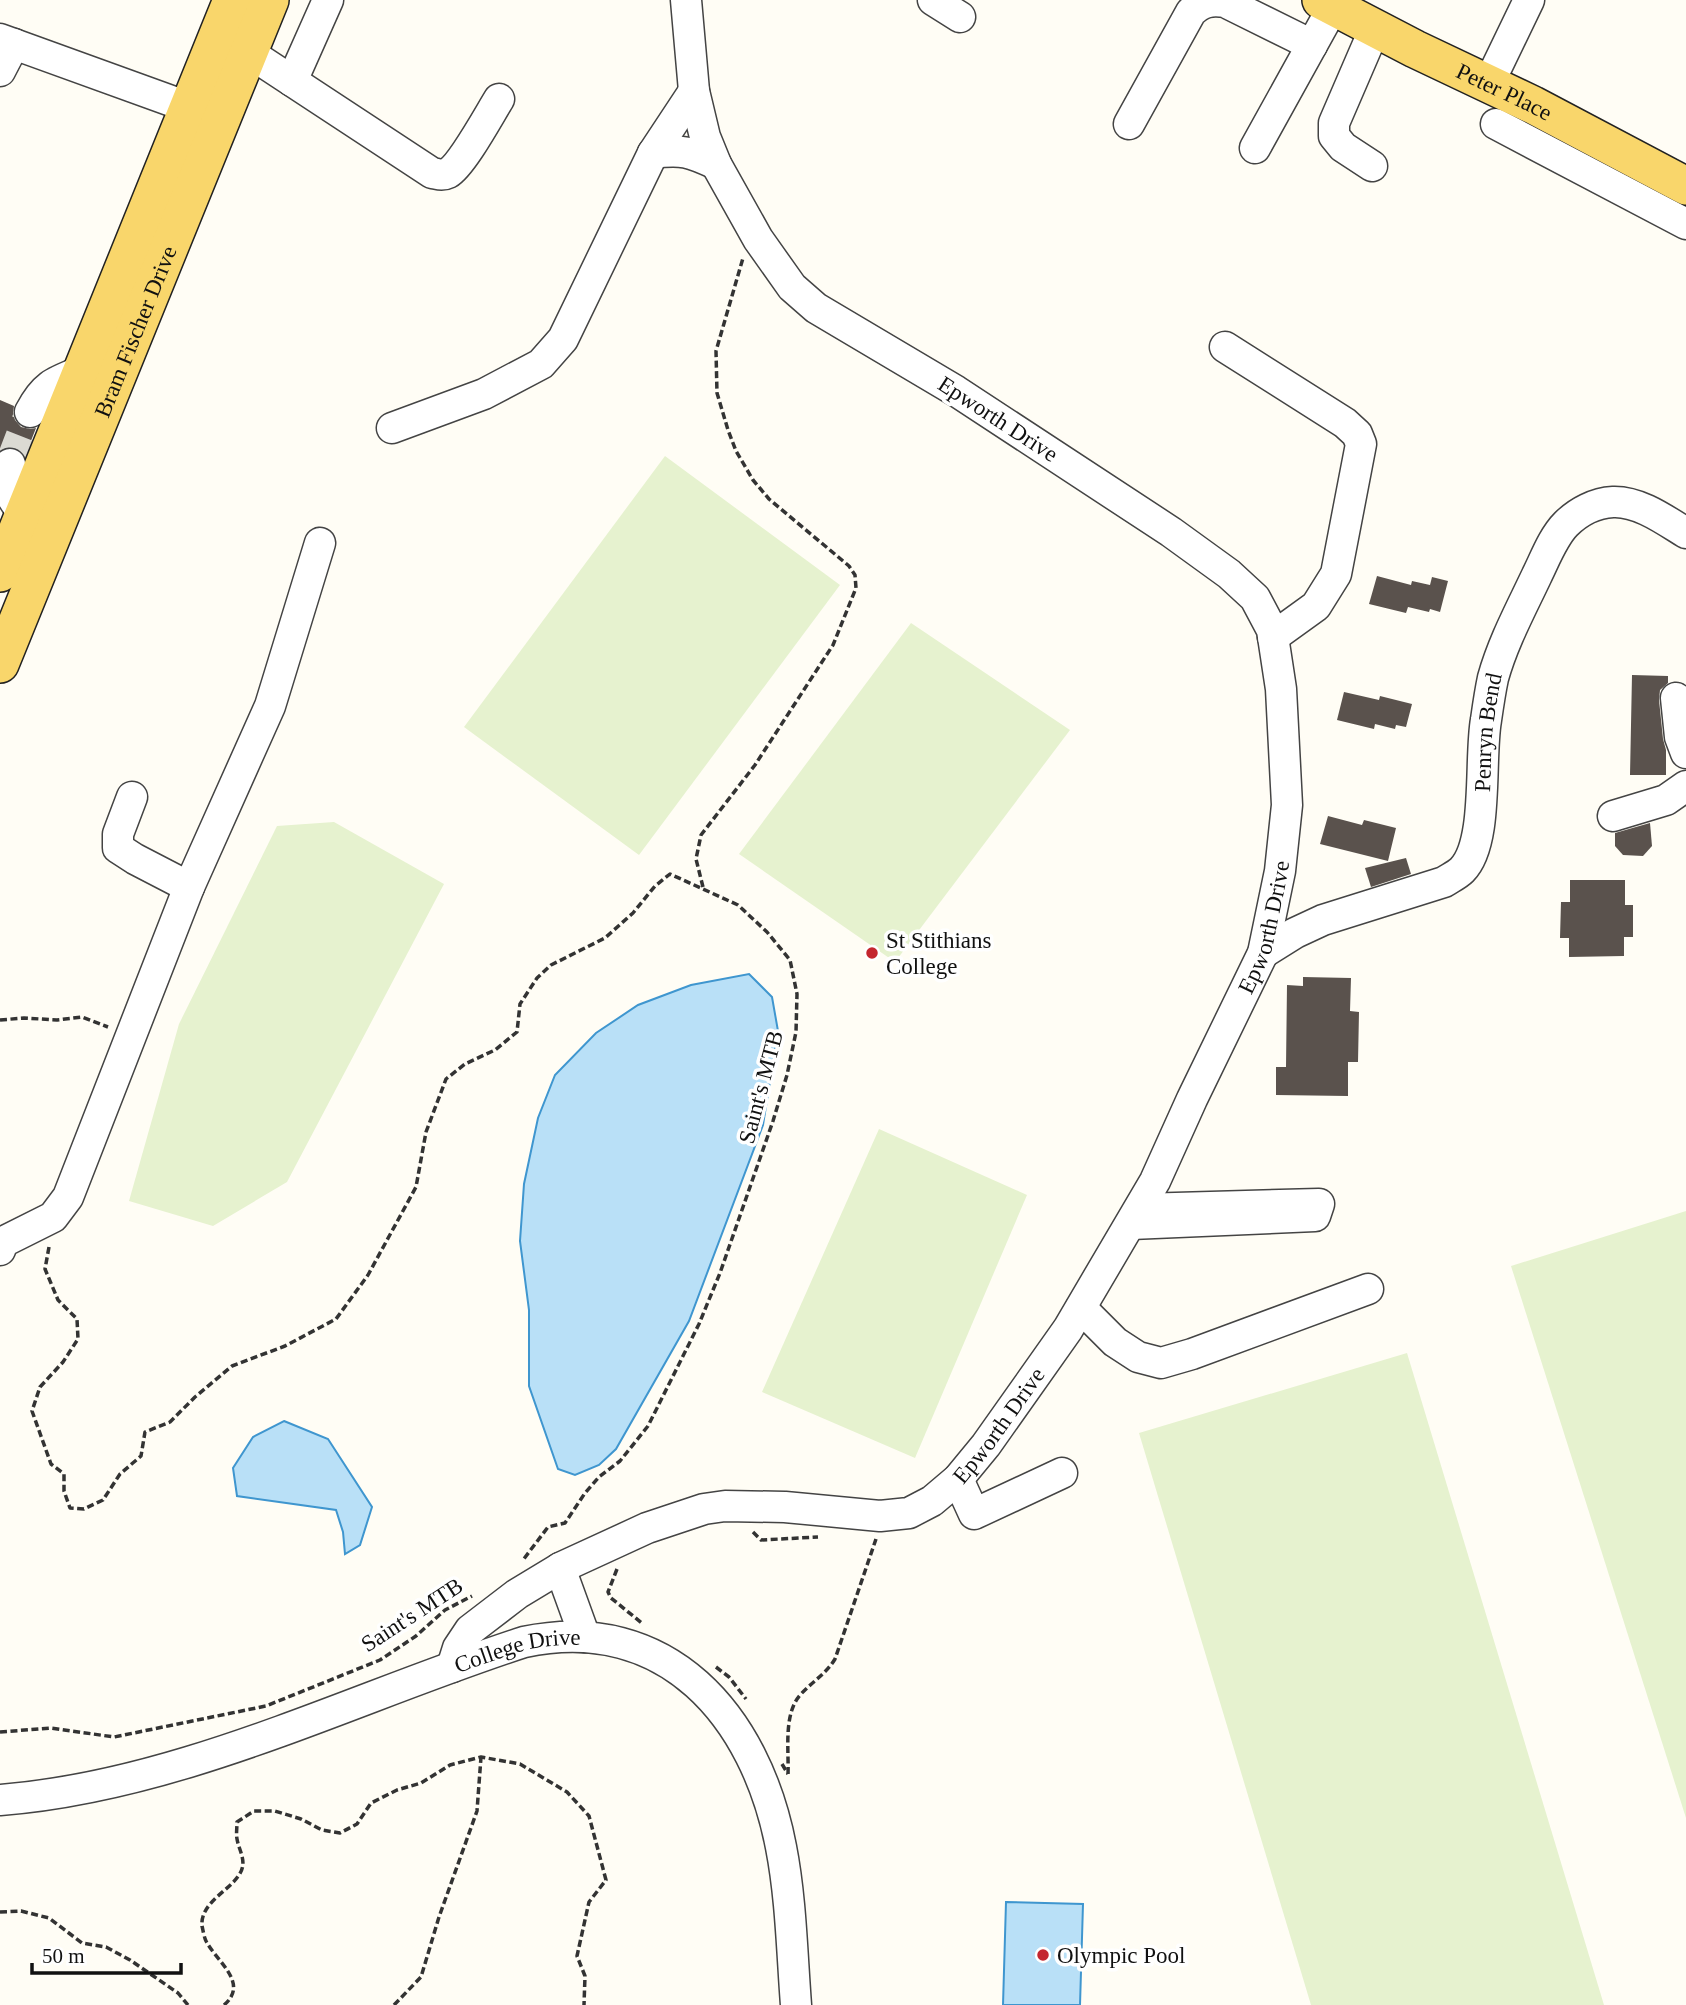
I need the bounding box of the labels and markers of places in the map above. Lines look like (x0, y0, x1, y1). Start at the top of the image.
place label: St Stithians College (886, 928, 991, 979)
marker: St Stithians College (864, 945, 880, 961)
place label: Olympic Pool (1057, 1943, 1185, 1968)
marker: Olympic Pool (1035, 1947, 1051, 1963)

